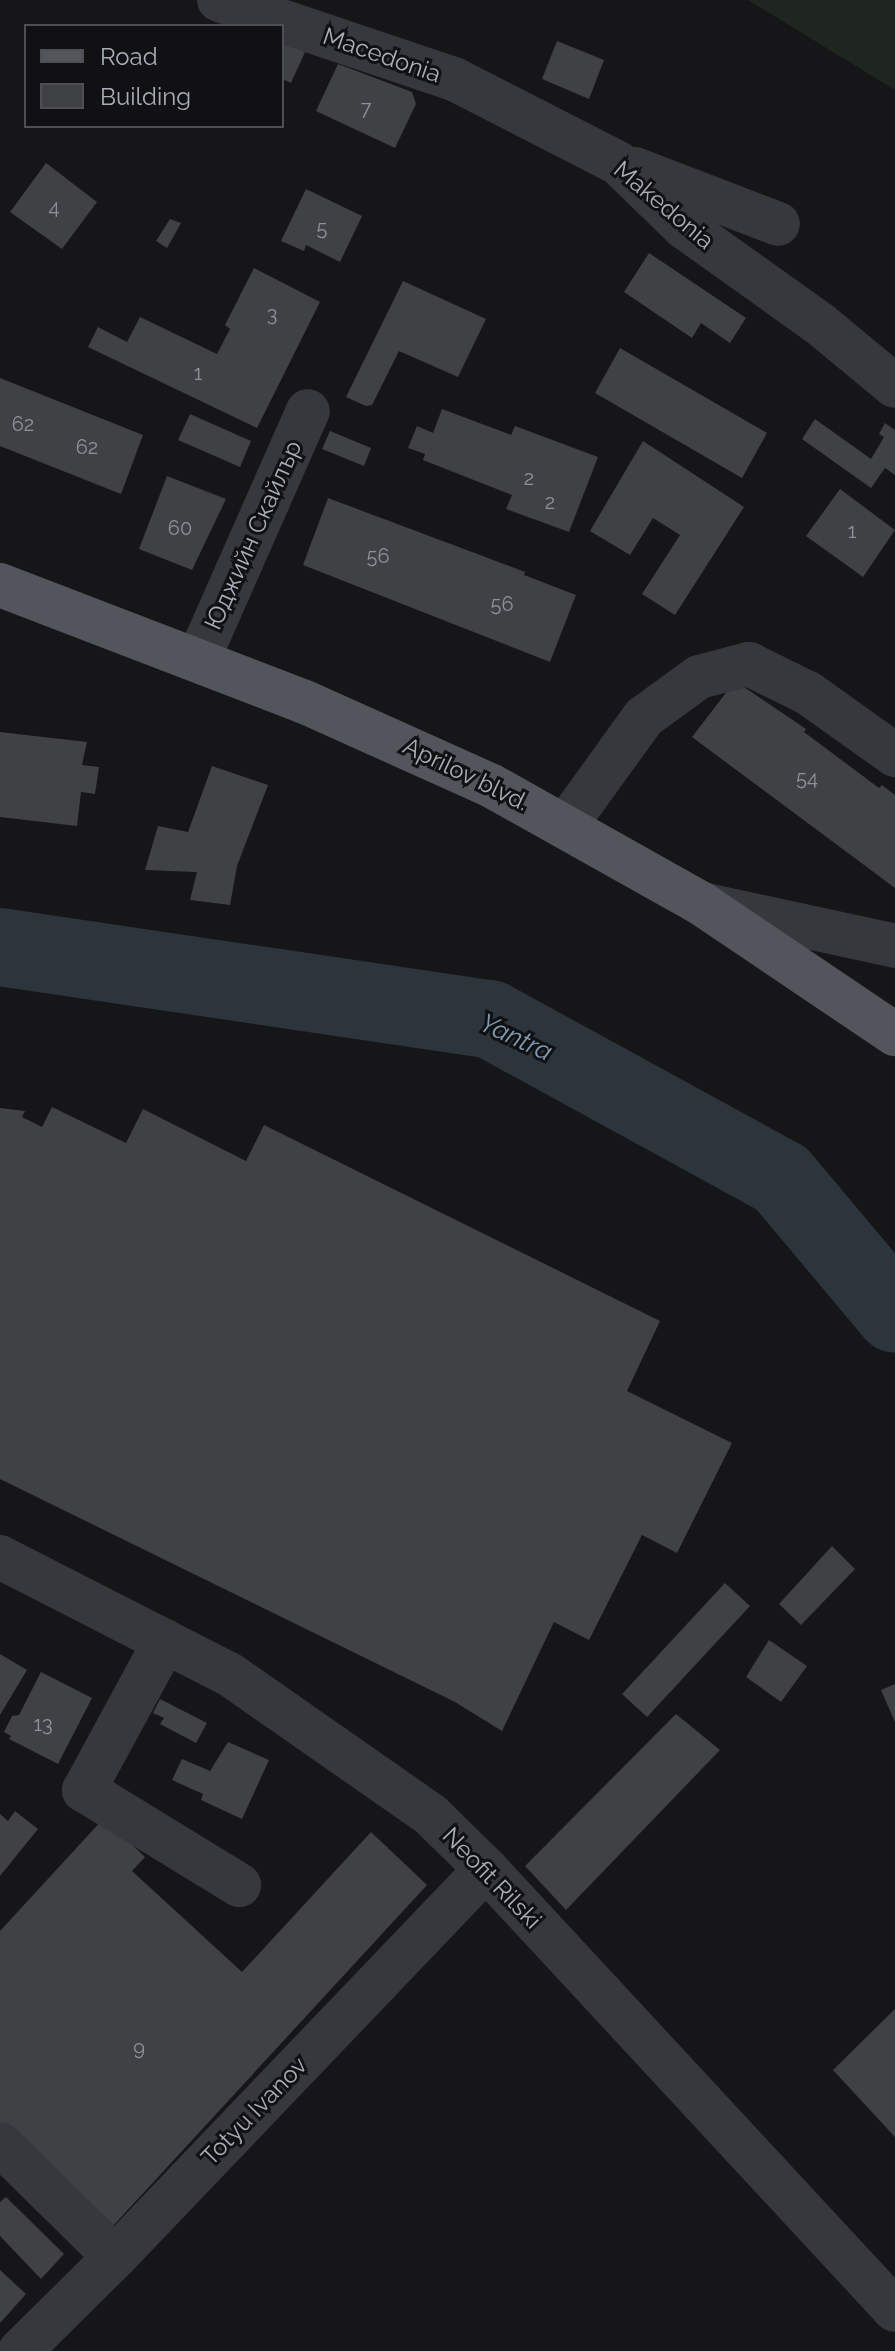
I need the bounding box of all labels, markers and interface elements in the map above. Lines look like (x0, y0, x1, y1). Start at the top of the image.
street label: Macedonia (319, 21, 445, 89)
legend (24, 24, 284, 128)
text: Road (100, 42, 158, 71)
text: Building (100, 82, 191, 111)
house number: 7 (361, 96, 371, 120)
street label: Makedonia (608, 155, 720, 255)
house number: 4 (49, 195, 59, 219)
house number: 5 (317, 216, 327, 240)
house number: 3 (267, 302, 277, 326)
house number: 1 (194, 361, 202, 385)
house number: 62 (12, 412, 34, 436)
house number: 62 (76, 435, 98, 459)
street label: Юджийн Скайлър (198, 436, 308, 634)
house number: 2 (524, 466, 534, 490)
house number: 2 (545, 490, 555, 514)
house number: 60 (168, 516, 192, 540)
house number: 1 (848, 519, 856, 543)
house number: 56 (367, 544, 389, 568)
house number: 56 (491, 592, 513, 616)
street label: Aprilov blvd. (398, 731, 534, 817)
house number: 54 (796, 766, 818, 790)
water label: Yantra (475, 1008, 557, 1068)
house number: 13 (33, 1712, 53, 1736)
street label: Neofit Rilski (437, 1821, 547, 1935)
house number: 9 (133, 2036, 145, 2060)
street label: Totyu Ivanov (195, 2051, 313, 2171)

